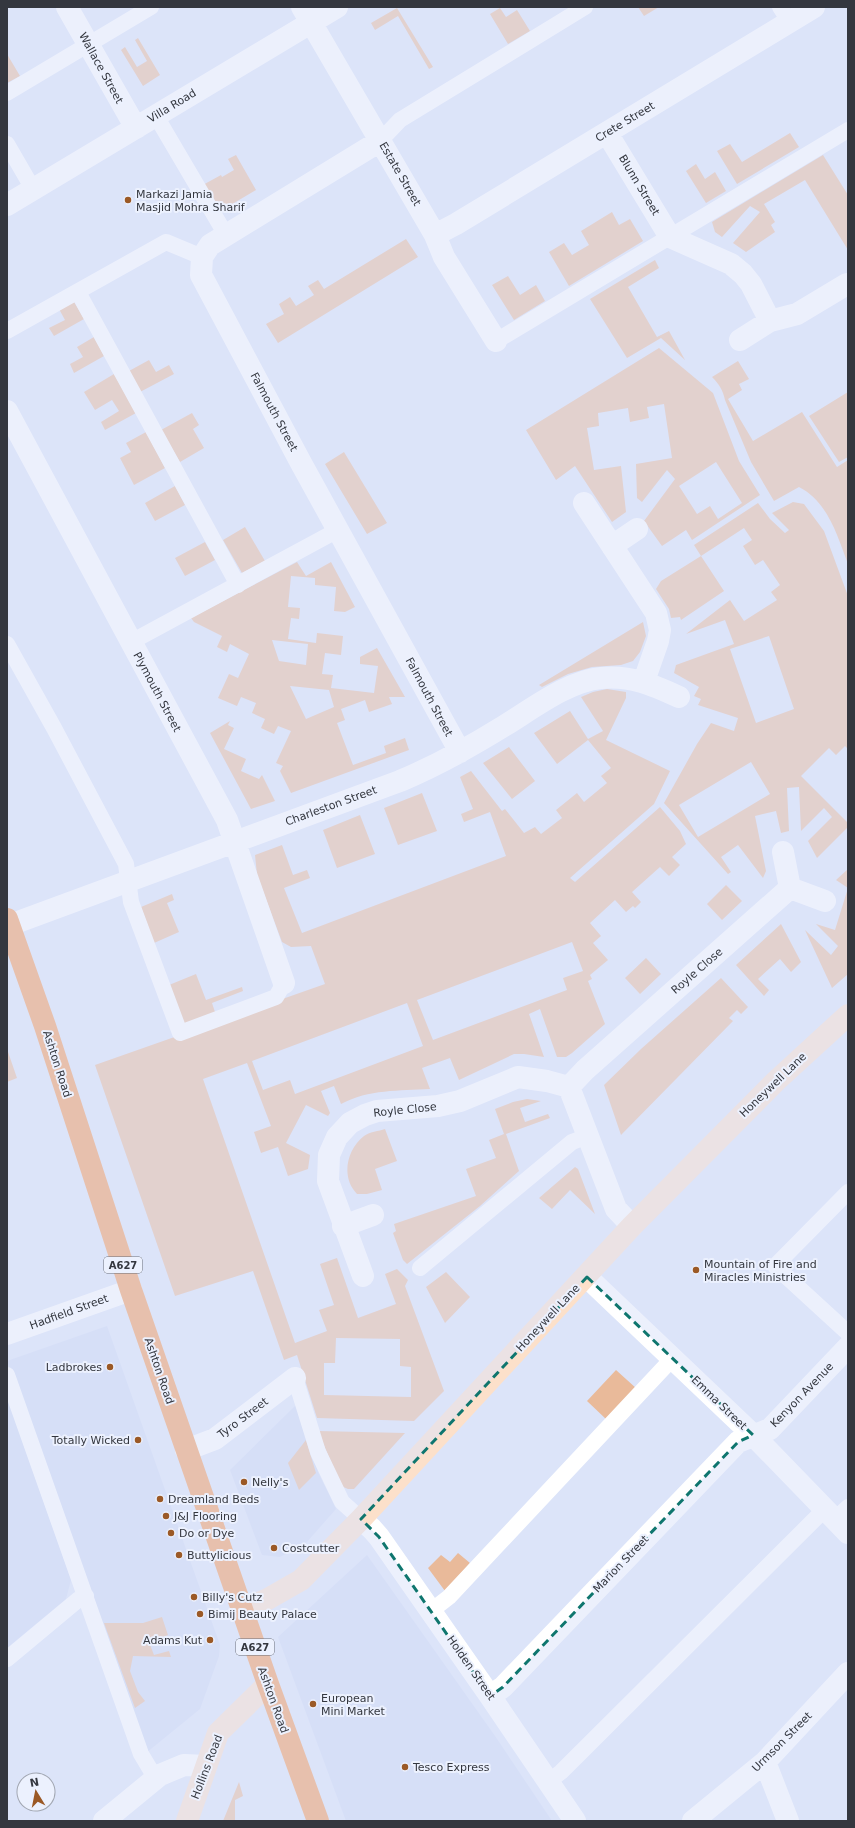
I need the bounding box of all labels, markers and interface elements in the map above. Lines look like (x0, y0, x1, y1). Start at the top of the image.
street label: Wallace Street (76, 30, 126, 107)
street label: Villa Road (145, 86, 199, 126)
street label: Crete Street (593, 99, 658, 145)
street label: Estate Street (376, 140, 424, 209)
street label: Blunn Street (616, 152, 663, 218)
place label: Markazi Jamia Masjid Mohra Sharif (136, 188, 246, 214)
marker: Markazi Jamia Masjid Mohra Sharif (123, 195, 133, 205)
street label: Falmouth Street (248, 370, 301, 454)
street label: Plymouth Street (130, 650, 184, 735)
street label: Falmouth Street (403, 655, 456, 739)
street label: Charleston Street (283, 783, 379, 829)
street label: Royle Close (669, 945, 725, 997)
street label: Ashton Road (40, 1029, 74, 1099)
street label: Honeywell Lane (737, 1050, 809, 1120)
street label: Royle Close (373, 1100, 438, 1120)
road number: A627 (104, 1257, 142, 1273)
place label: Mountain of Fire and Miracles Ministries (704, 1258, 817, 1284)
marker: Mountain of Fire and Miracles Ministries (691, 1265, 701, 1275)
street label: Honeywell Lane (513, 1281, 583, 1354)
street label: Hadfield Street (28, 1292, 111, 1332)
street label: Ashton Road (142, 1336, 176, 1406)
street label: Kenyon Avenue (768, 1360, 836, 1430)
place label: Ladbrokes (46, 1361, 102, 1374)
marker: Ladbrokes (105, 1362, 115, 1372)
street label: Emma Street (689, 1373, 750, 1433)
street label: Tyro Street (215, 1395, 271, 1442)
place label: Totally Wicked (51, 1434, 130, 1447)
marker: Totally Wicked (133, 1435, 143, 1445)
place label: Nelly's (252, 1476, 289, 1489)
marker: Nelly's (239, 1477, 249, 1487)
place label: Dreamland Beds (168, 1493, 260, 1506)
marker: Dreamland Beds (155, 1494, 165, 1504)
place label: J&J Flooring (173, 1510, 237, 1523)
marker: J&J Flooring (161, 1511, 171, 1521)
place label: Do or Dye (179, 1527, 234, 1540)
marker: Do or Dye (166, 1528, 176, 1538)
street label: Marion Street (590, 1532, 652, 1595)
place label: Costcutter (282, 1542, 340, 1555)
marker: Costcutter (269, 1543, 279, 1553)
place label: Buttylicious (187, 1549, 252, 1562)
marker: Buttylicious (174, 1550, 184, 1560)
place label: Billy's Cutz (202, 1591, 262, 1604)
marker: Billy's Cutz (189, 1592, 199, 1602)
place label: Bimij Beauty Palace (208, 1608, 317, 1621)
marker: Bimij Beauty Palace (195, 1609, 205, 1619)
street label: Holden Street (444, 1633, 498, 1703)
place label: Adams Kut (143, 1634, 203, 1647)
marker: Adams Kut (205, 1635, 215, 1645)
road number: A627 (236, 1639, 274, 1655)
street label: Ashton Road (255, 1665, 291, 1735)
place label: European Mini Market (321, 1692, 386, 1718)
marker: European Mini Market (308, 1699, 318, 1709)
street label: Urmson Street (749, 1709, 815, 1775)
street label: Hollins Road (189, 1733, 225, 1801)
place label: Tesco Express (412, 1761, 490, 1774)
marker: Tesco Express (400, 1762, 410, 1772)
north arrow (16, 1772, 56, 1812)
text: N (29, 1775, 40, 1790)

